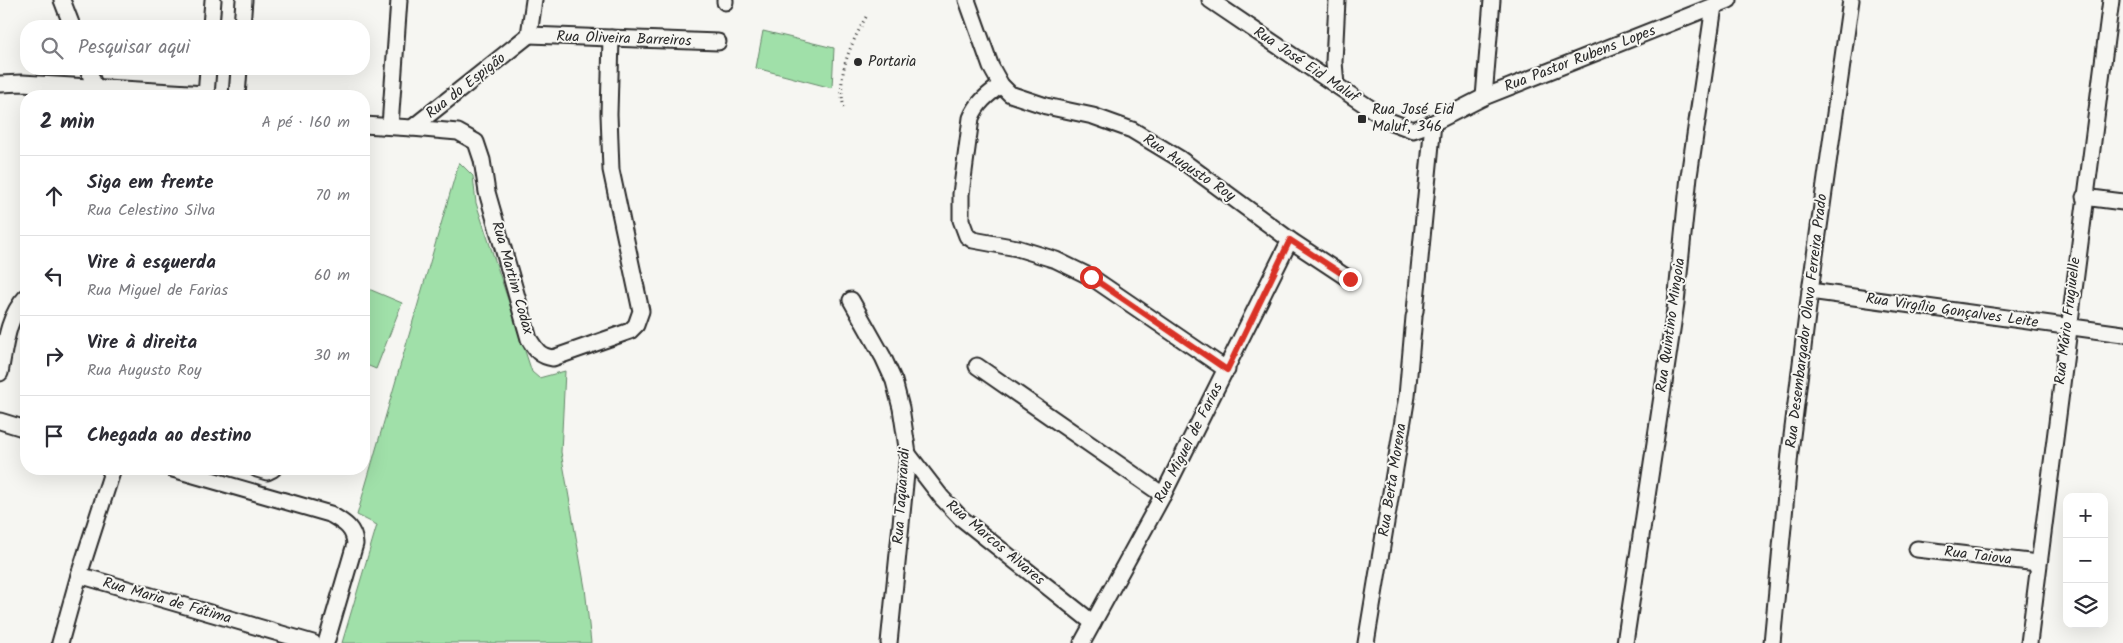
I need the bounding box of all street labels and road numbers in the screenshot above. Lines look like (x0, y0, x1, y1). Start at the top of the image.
street label: Rua Pastor Rubens Lopes (1501, 19, 1660, 99)
street label: Rua José Eid Maluf (1248, 21, 1365, 110)
street label: Rua Oliveira Barreiros (556, 25, 693, 53)
street label: Rua do Espigão (421, 47, 511, 125)
street label: Rua Augusto Roy (1138, 128, 1241, 208)
street label: Rua Desembargador Olavo Ferreira Prado (1779, 192, 1835, 450)
street label: Rua Martim Codax (484, 219, 540, 338)
street label: Rua Quintino Mingoia (1650, 256, 1692, 394)
street label: Rua Mário Frugiuelle (2048, 256, 2088, 386)
street label: Rua Virgílio Gonçalves Leite (1864, 287, 2040, 335)
street label: Rua Miguel de Farias (1148, 378, 1230, 507)
street label: Rua Berta Morena (1372, 422, 1414, 538)
street label: Rua Taquarandi (887, 446, 917, 545)
street label: Rua Marcos Alvares (940, 494, 1050, 592)
street label: Rua Taiova (1943, 540, 2013, 572)
street label: Rua Maria de Fátima (100, 571, 234, 631)

